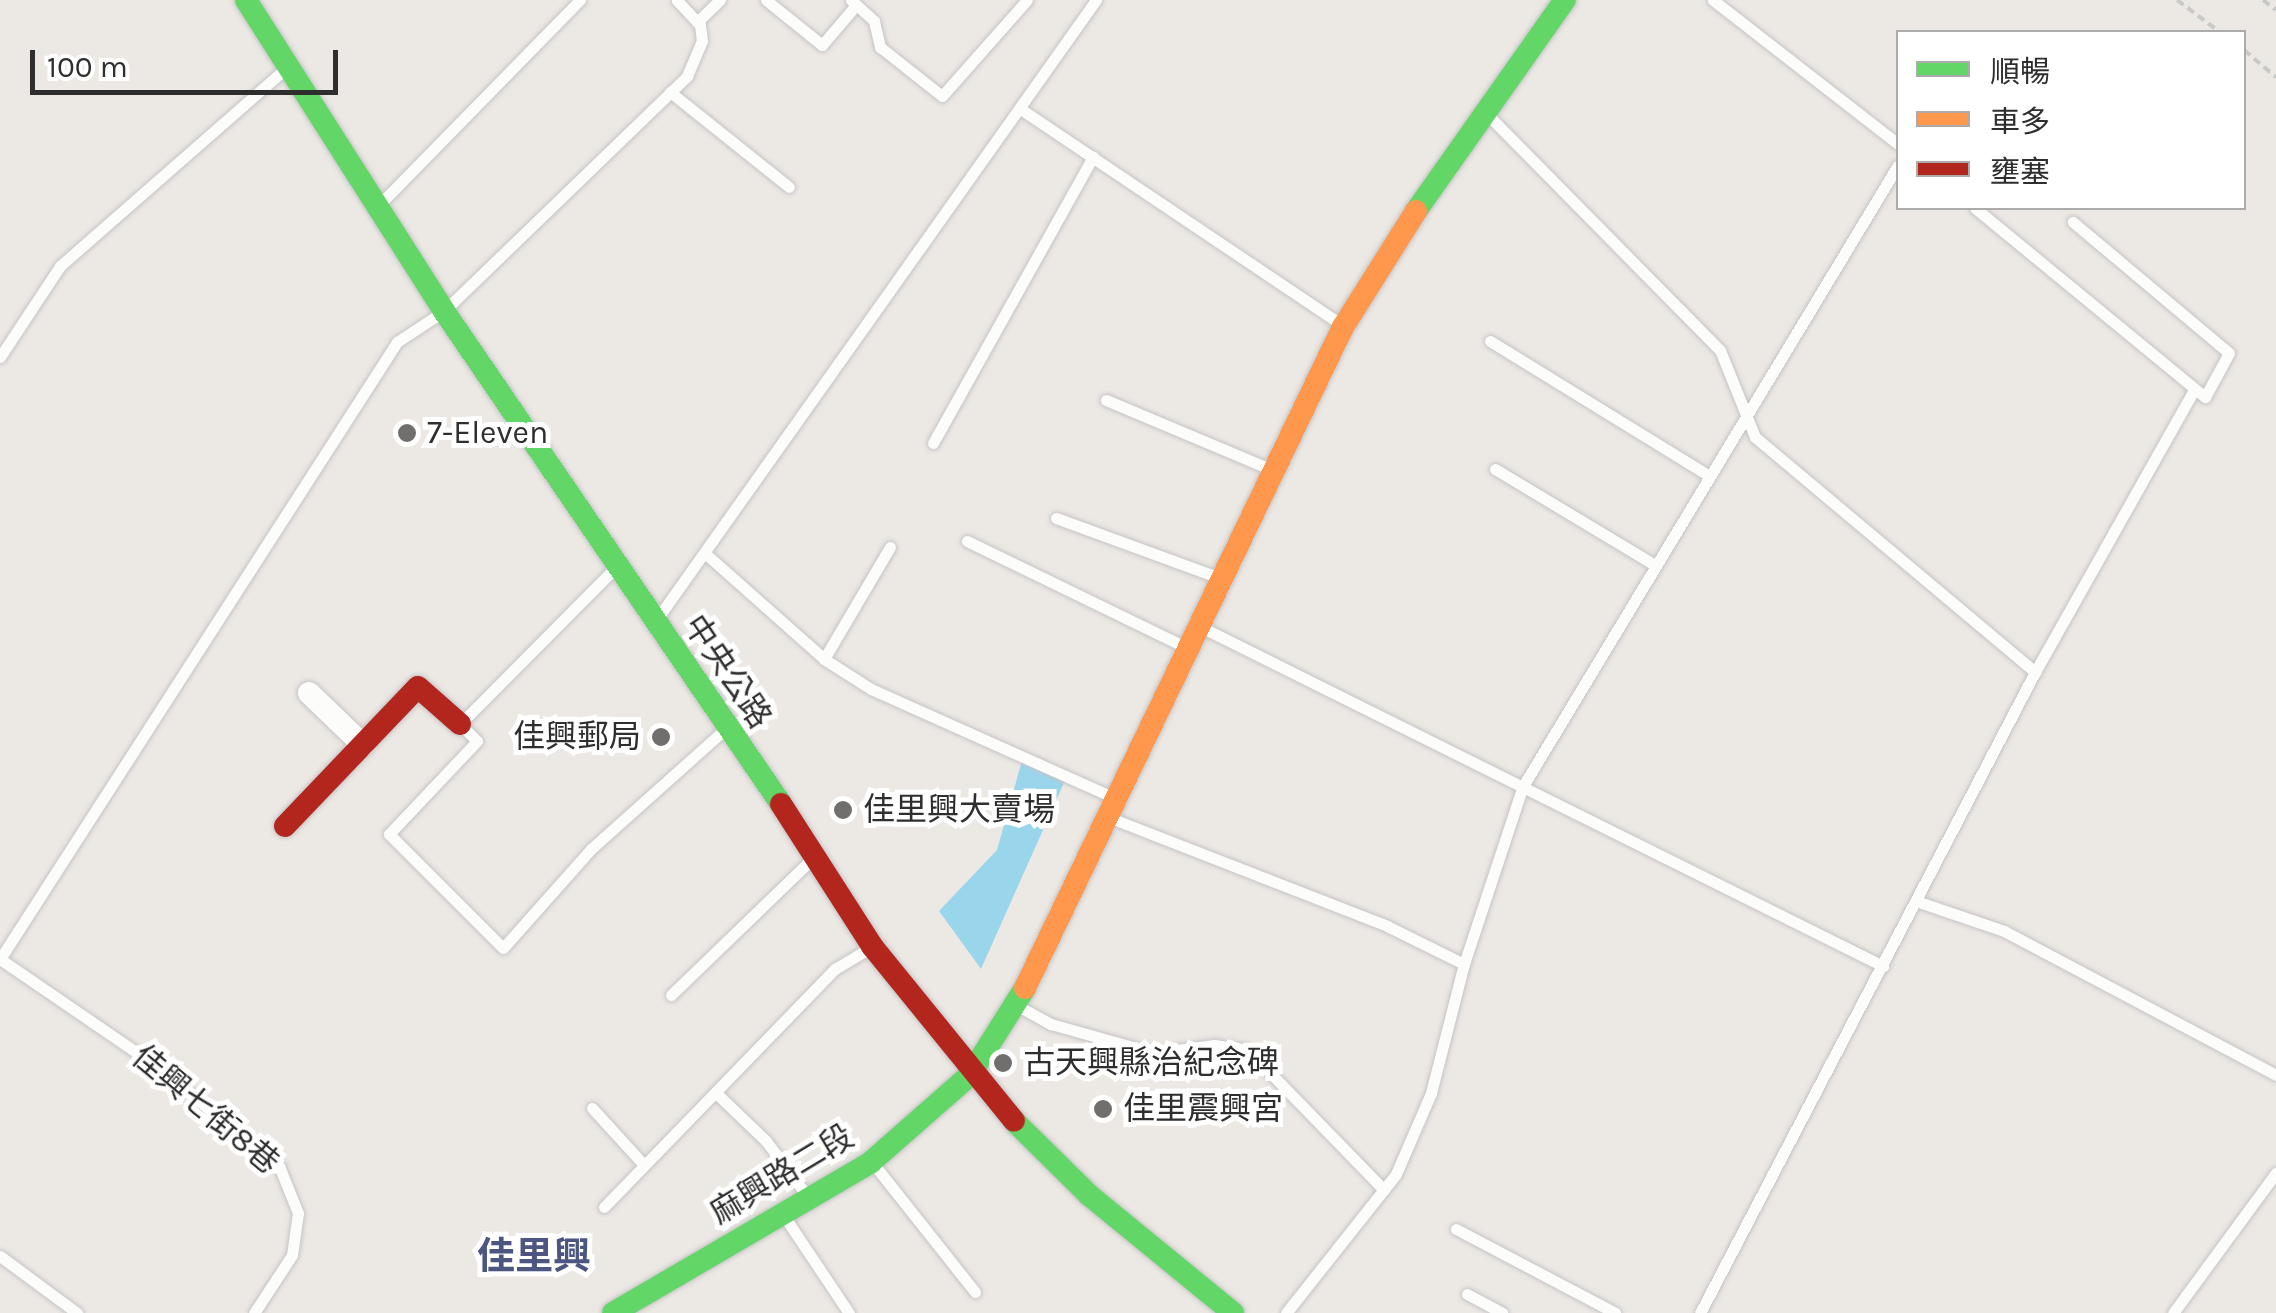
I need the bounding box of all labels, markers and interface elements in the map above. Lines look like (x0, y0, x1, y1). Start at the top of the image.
scale bar (35, 30, 342, 92)
legend (1896, 30, 2246, 210)
text: 100 m (47, 49, 128, 85)
text: 順暢 (1990, 54, 2050, 90)
text: 車多 (1990, 104, 2050, 140)
text: 壅塞 (1990, 154, 2050, 190)
place label: 7-Eleven (427, 414, 548, 452)
marker: 7-Eleven (396, 422, 418, 444)
street label: 中央公路 (675, 608, 779, 736)
place label: 佳興郵局 (513, 718, 641, 756)
marker: 佳興郵局 (650, 726, 672, 748)
place label: 佳里興大賣場 (863, 791, 1055, 829)
marker: 佳里興大賣場 (832, 799, 854, 821)
street label: 佳興七街8巷 (124, 1038, 286, 1182)
place label: 古天興縣治紀念碑 (1023, 1044, 1279, 1082)
marker: 古天興縣治紀念碑 (992, 1052, 1014, 1074)
place label: 佳里震興宮 (1123, 1090, 1283, 1128)
marker: 佳里震興宮 (1092, 1098, 1114, 1120)
street label: 麻興路二段 (704, 1117, 860, 1233)
district label: 佳里興 (477, 1234, 591, 1280)

